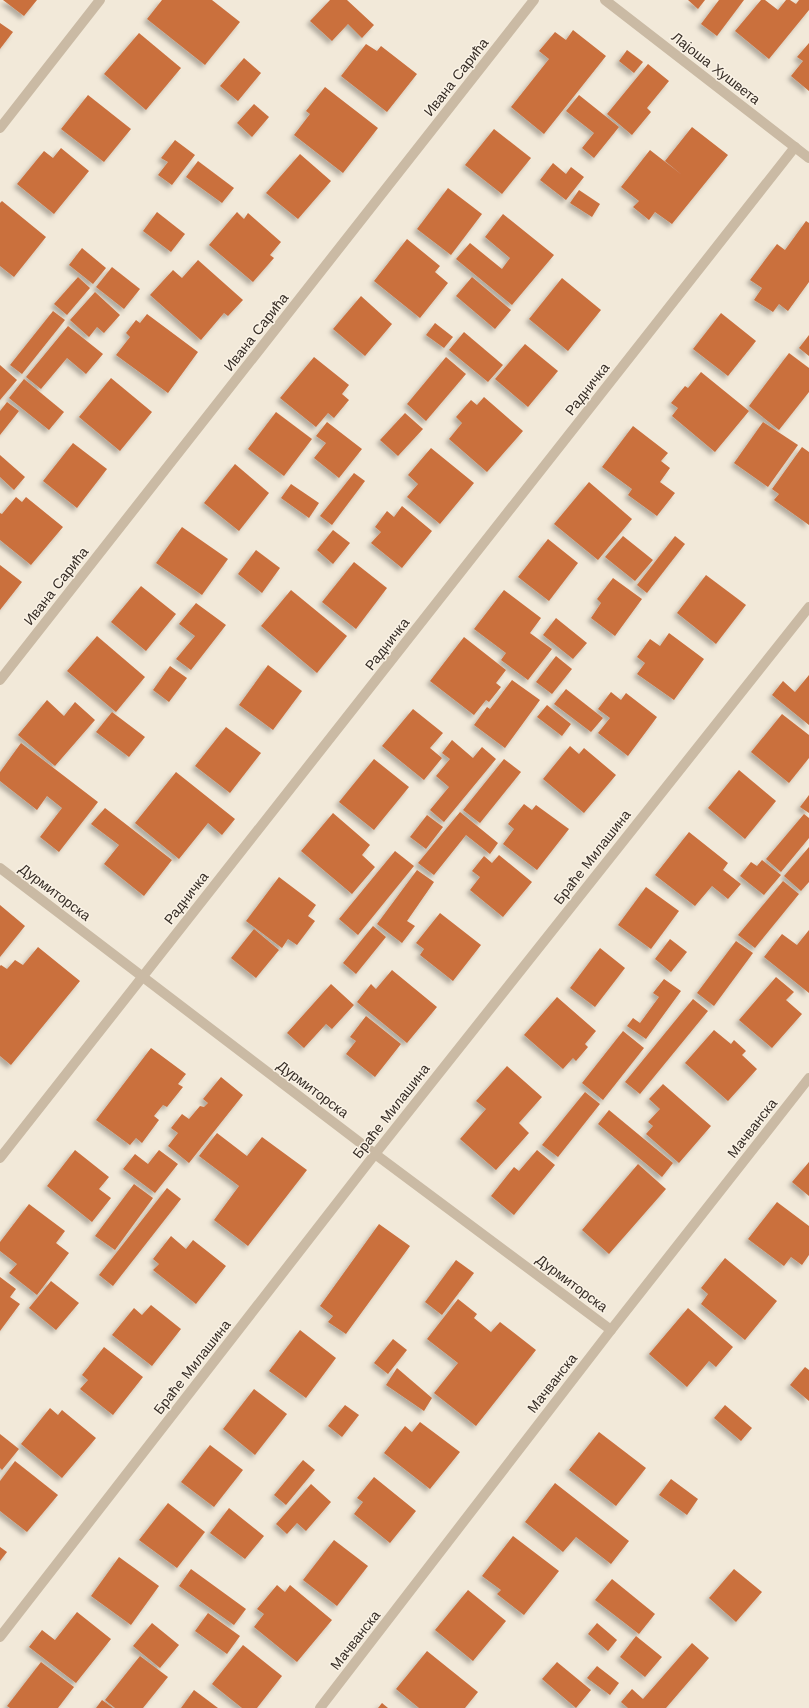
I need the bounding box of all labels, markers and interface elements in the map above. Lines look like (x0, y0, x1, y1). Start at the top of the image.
street label: Лајоша Хушвета (669, 29, 763, 108)
street label: Ивана Сарића (421, 35, 492, 119)
street label: Ивана Сарића (221, 290, 292, 374)
street label: Радничка (562, 360, 612, 418)
street label: Ивана Сарића (21, 544, 92, 628)
street label: Радничка (362, 615, 412, 673)
street label: Браће Милашина (550, 807, 634, 907)
street label: Дурмиторска (16, 860, 94, 924)
street label: Радничка (161, 869, 211, 927)
street label: Дурмиторска (274, 1057, 352, 1121)
street label: Браће Милашина (349, 1061, 433, 1161)
street label: Мачванска (724, 1095, 780, 1161)
street label: Дурмиторска (533, 1251, 611, 1315)
street label: Браће Милашина (150, 1317, 234, 1417)
street label: Мачванска (524, 1350, 580, 1416)
street label: Мачванска (327, 1607, 383, 1673)

